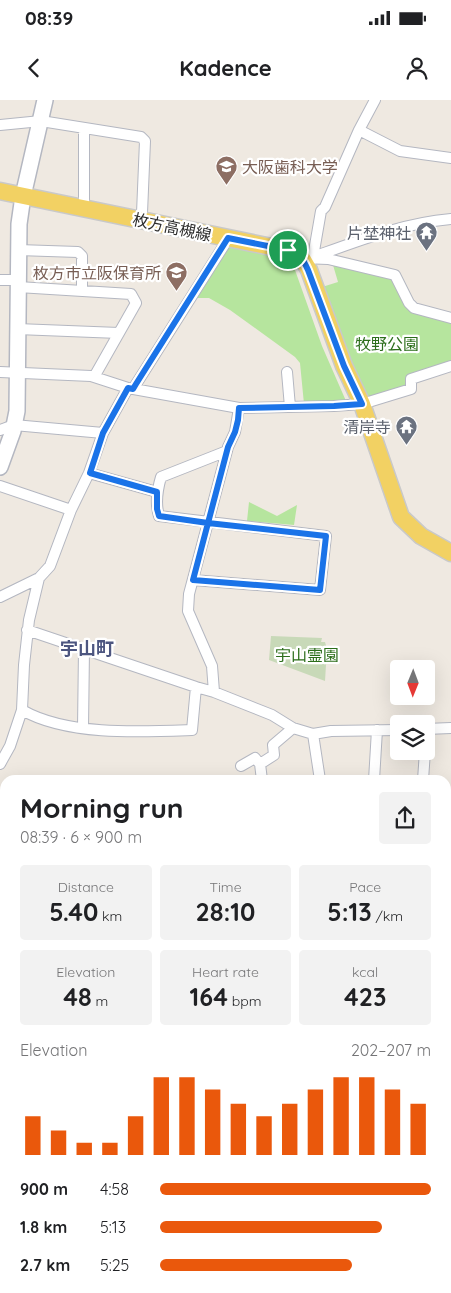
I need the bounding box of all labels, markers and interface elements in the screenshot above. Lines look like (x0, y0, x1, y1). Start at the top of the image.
text: 08:39 (25, 6, 73, 30)
icon: back (20, 54, 48, 82)
text: Kadence (179, 54, 272, 82)
icon: person (403, 54, 431, 82)
school or university icon: 大阪歯科大学 (214, 155, 238, 186)
place label: 大阪歯科大学 (242, 157, 338, 177)
street label: 枚方高槻線 (131, 209, 213, 245)
temple icon: 片埜神社 (415, 221, 439, 252)
place label: 片埜神社 (347, 223, 411, 243)
pin (267, 229, 309, 271)
icon: arrive (274, 236, 302, 264)
school or university icon: 枚方市立阪保育所 (165, 261, 189, 292)
place label: 枚方市立阪保育所 (33, 263, 161, 283)
park label: 牧野公園 (355, 334, 419, 354)
temple icon: 清岸寺 (395, 415, 419, 446)
place label: 清岸寺 (343, 417, 391, 437)
district label: 宇山町 (60, 637, 114, 660)
park label: 宇山霊園 (275, 645, 339, 665)
north arrow (390, 660, 435, 705)
map controls (390, 660, 435, 760)
button: layers (390, 715, 435, 760)
text: Morning run (20, 790, 184, 825)
button: share (379, 792, 431, 844)
text: 08:39 · 6 × 900 m (20, 827, 142, 847)
text: Distance (58, 878, 114, 896)
text: Time (209, 878, 242, 896)
text: Pace (349, 878, 381, 896)
text: 5.40 (49, 896, 98, 927)
text: 28:10 (196, 896, 255, 927)
text: 5:13 (327, 896, 372, 927)
text: km (98, 907, 122, 925)
text: /km (372, 907, 403, 925)
text: Elevation (56, 963, 115, 981)
text: Heart rate (192, 963, 259, 981)
text: kcal (352, 963, 378, 981)
text: 48 (63, 981, 92, 1012)
text: 164 (190, 981, 228, 1012)
text: 423 (344, 981, 386, 1012)
text: m (92, 992, 108, 1010)
text: bpm (228, 992, 261, 1010)
text: Elevation (20, 1040, 87, 1060)
text: 202–207 m (351, 1040, 431, 1060)
text: 900 m (20, 1179, 68, 1199)
text: 4:58 (100, 1179, 129, 1199)
text: 1.8 km (20, 1217, 67, 1237)
text: 5:13 (100, 1217, 126, 1237)
text: 2.7 km (20, 1255, 70, 1275)
text: 5:25 (100, 1255, 129, 1275)

